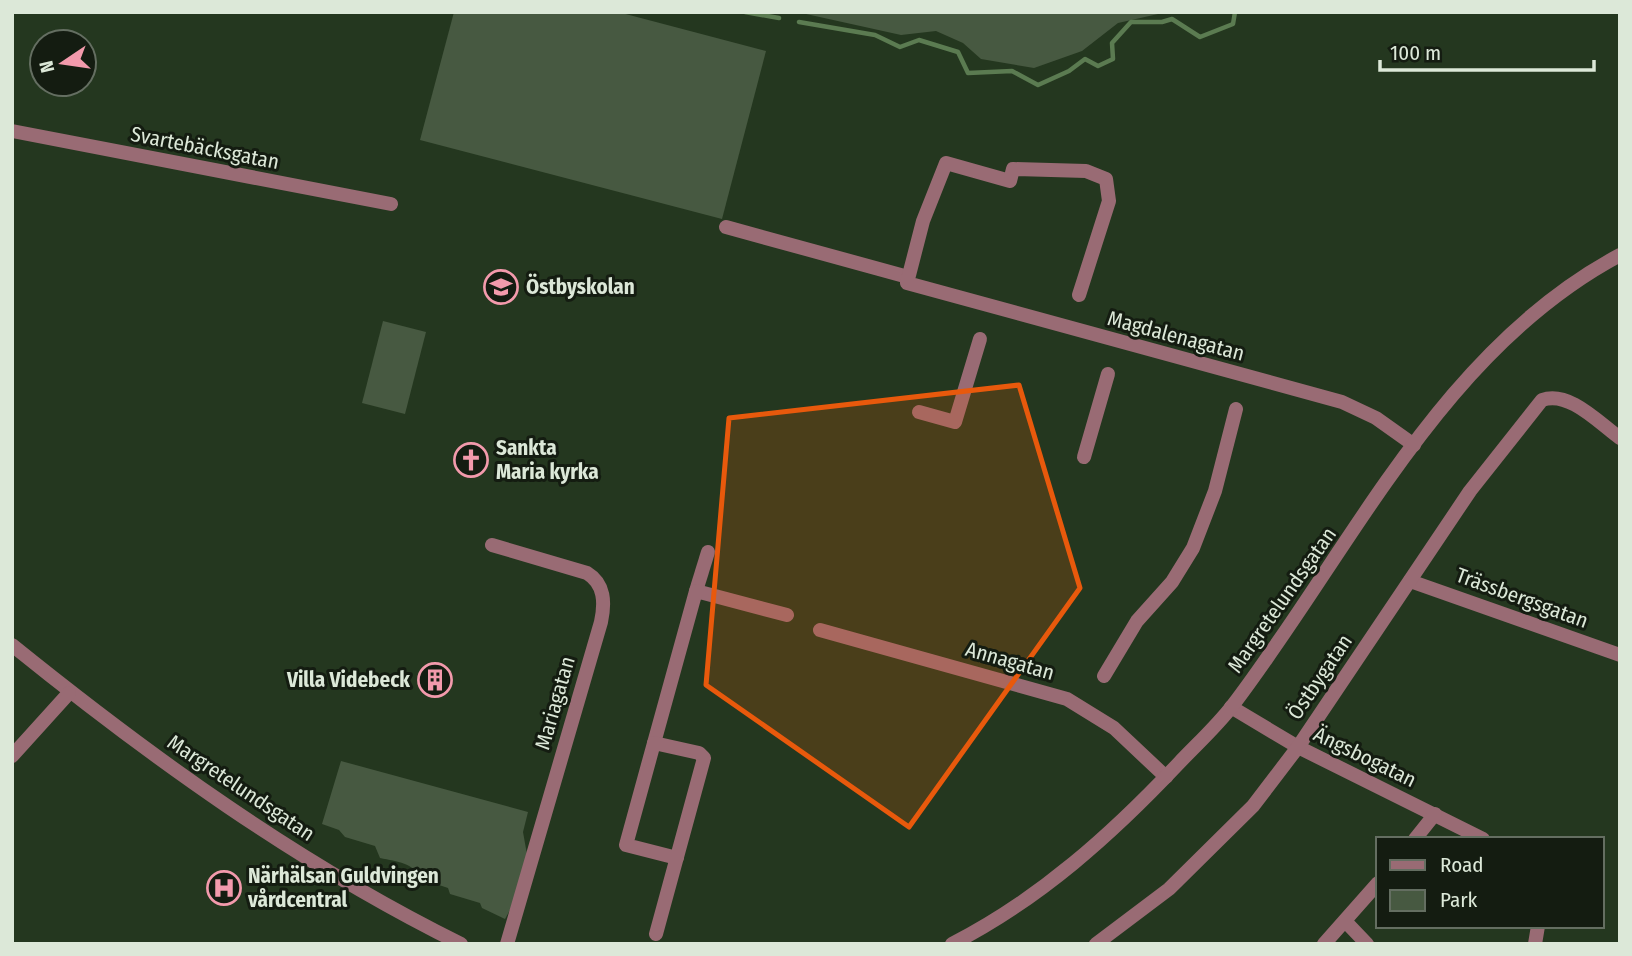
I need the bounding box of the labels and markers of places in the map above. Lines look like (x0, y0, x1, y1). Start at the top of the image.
school or university icon: Östbyskolan (482, 268, 520, 306)
place label: Östbyskolan (526, 273, 635, 300)
place label: Sankta Maria kyrka (496, 435, 599, 485)
church icon: Sankta Maria kyrka (452, 441, 490, 479)
building icon: Villa Videbeck (416, 661, 454, 699)
place label: Villa Videbeck (286, 667, 410, 693)
place label: Närhälsan Guldvingen vårdcentral (247, 863, 439, 913)
hospital icon: Närhälsan Guldvingen vårdcentral (205, 869, 243, 907)

